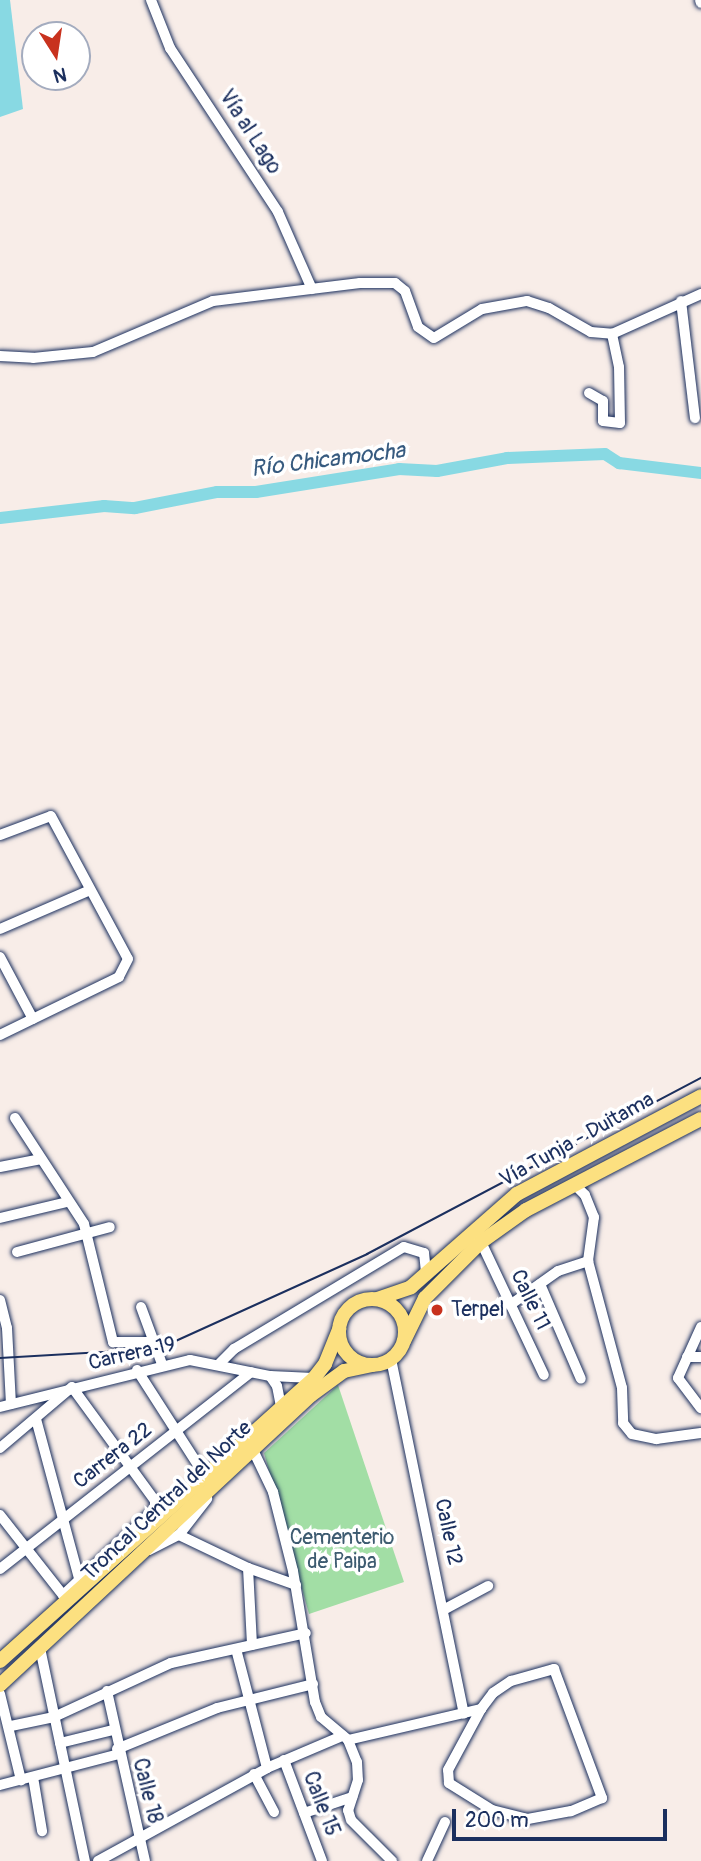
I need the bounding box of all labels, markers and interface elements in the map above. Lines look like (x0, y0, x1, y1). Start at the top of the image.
north arrow (21, 21, 91, 91)
text: N (51, 62, 69, 88)
street label: Vía al Lago (213, 85, 287, 179)
water label: Río Chicamocha (250, 437, 406, 483)
street label: Vía Tunja - Duitama (495, 1087, 659, 1193)
street label: Calle 11 (505, 1266, 555, 1334)
place label: Terpel (451, 1297, 505, 1323)
marker: Terpel (429, 1302, 445, 1318)
street label: Carrera 19 (86, 1332, 178, 1376)
street label: Troncal Central del Norte (77, 1416, 257, 1586)
street label: Carrera 22 (69, 1417, 157, 1495)
street label: Calle 12 (429, 1496, 467, 1568)
park label: Cementerio de Paipa (290, 1525, 394, 1575)
street label: Calle 18 (127, 1756, 167, 1826)
street label: Calle 15 (297, 1768, 345, 1840)
scale bar (456, 1794, 671, 1838)
text: 200 m (465, 1807, 529, 1834)

